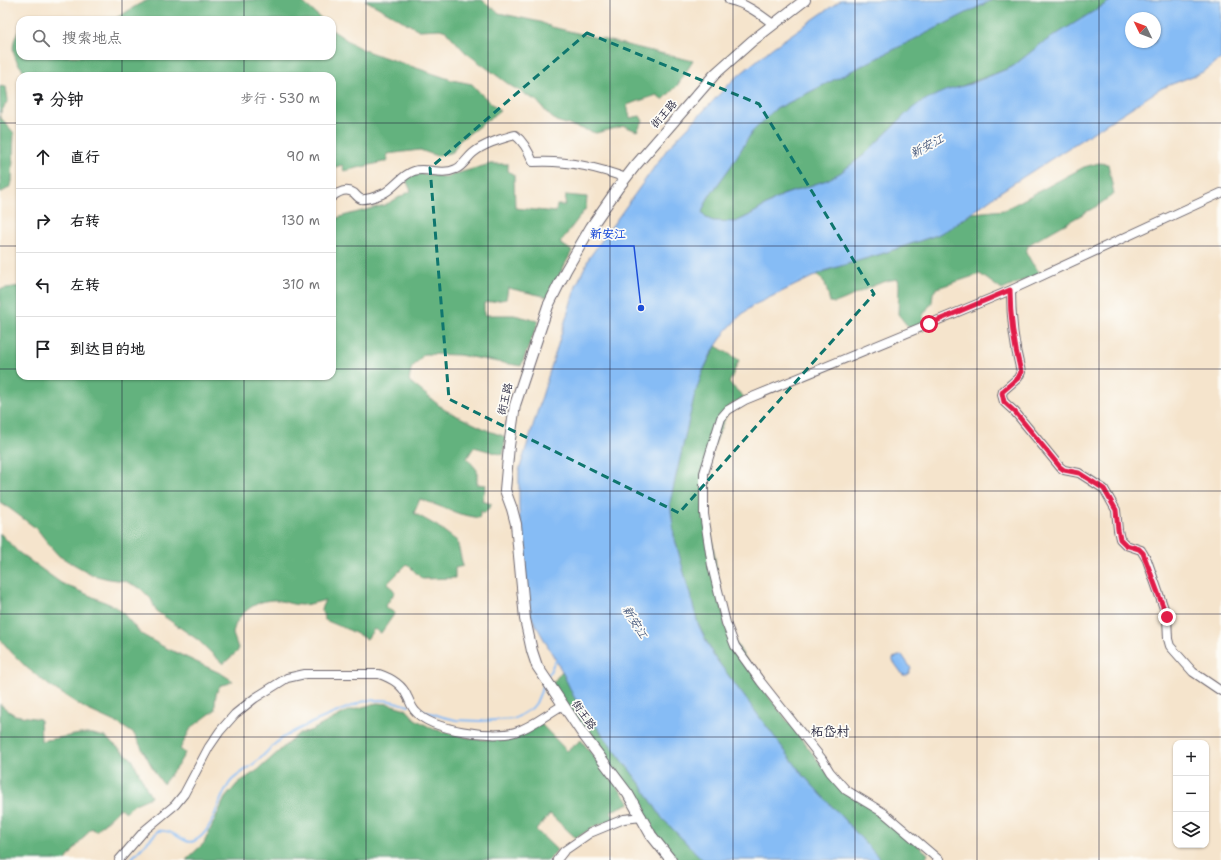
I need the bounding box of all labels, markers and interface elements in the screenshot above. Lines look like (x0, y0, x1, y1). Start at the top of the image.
north arrow (1125, 12, 1161, 48)
search box (16, 16, 336, 60)
icon: search (30, 27, 52, 49)
text: 搜索地点 (62, 28, 122, 48)
text: 7 分钟 (32, 88, 84, 110)
text: 步行 · 530 m (241, 90, 320, 107)
street label: 街王路 (648, 97, 680, 131)
water label: 新安江 (907, 130, 948, 162)
icon: ahead (32, 146, 54, 168)
text: 直行 (70, 147, 100, 167)
text: 90 m (286, 148, 320, 165)
icon: right (32, 210, 54, 232)
text: 右转 (70, 211, 100, 231)
text: 130 m (282, 212, 320, 229)
callout: 新安江 (582, 222, 634, 246)
text: 新安江 (590, 226, 626, 242)
icon: left (32, 274, 54, 296)
text: 左转 (70, 275, 100, 295)
text: 310 m (282, 276, 320, 293)
route start (920, 315, 938, 333)
icon: arrive (32, 338, 54, 360)
text: 到达目的地 (70, 339, 145, 359)
street label: 街王路 (494, 381, 516, 417)
water label: 新安江 (619, 602, 652, 642)
route end (1158, 608, 1176, 626)
street label: 街王路 (568, 697, 600, 733)
district label: 柘岱村 (810, 723, 850, 740)
map controls (1173, 740, 1209, 848)
button: + (1173, 740, 1209, 776)
button: − (1173, 776, 1209, 812)
button: layers (1173, 812, 1209, 848)

